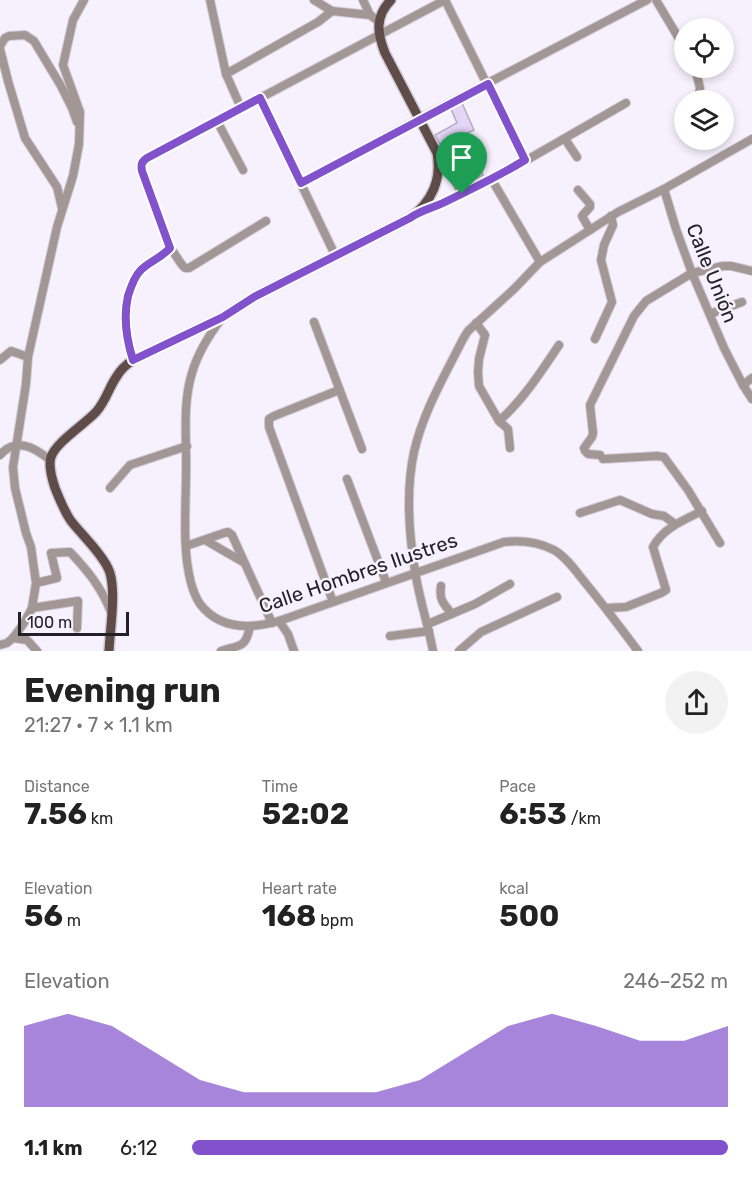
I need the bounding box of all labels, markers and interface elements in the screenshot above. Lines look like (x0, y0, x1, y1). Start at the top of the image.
map controls (674, 18, 734, 150)
button: locate (674, 18, 734, 78)
button: layers (674, 90, 734, 150)
pin (436, 132, 487, 194)
icon: arrive (445, 141, 478, 174)
street label: Calle Unión (681, 220, 743, 326)
street label: Calle Hombres Ilustres (256, 528, 460, 618)
scale bar (18, 609, 129, 636)
text: 100 m (27, 613, 72, 632)
text: Evening run (24, 671, 221, 710)
button: share (665, 671, 728, 734)
text: 21:27 · 7 × 1.1 km (24, 713, 173, 737)
text: Distance (24, 777, 90, 796)
text: Time (262, 777, 298, 796)
text: Pace (499, 777, 536, 796)
text: 7.56 (24, 796, 87, 832)
text: 52:02 (262, 796, 349, 832)
text: 6:53 (499, 796, 567, 832)
text: km (87, 809, 113, 828)
text: /km (567, 809, 601, 828)
text: Elevation (24, 879, 93, 898)
text: Heart rate (262, 879, 337, 898)
text: kcal (499, 879, 529, 898)
text: 56 (24, 898, 63, 934)
text: 168 (262, 898, 316, 934)
text: 500 (499, 898, 560, 934)
text: m (63, 911, 81, 930)
text: bpm (316, 911, 354, 930)
text: Elevation (24, 969, 110, 993)
text: 246–252 m (623, 969, 728, 993)
text: 1.1 km (24, 1136, 83, 1160)
text: 6:12 (120, 1136, 157, 1160)

